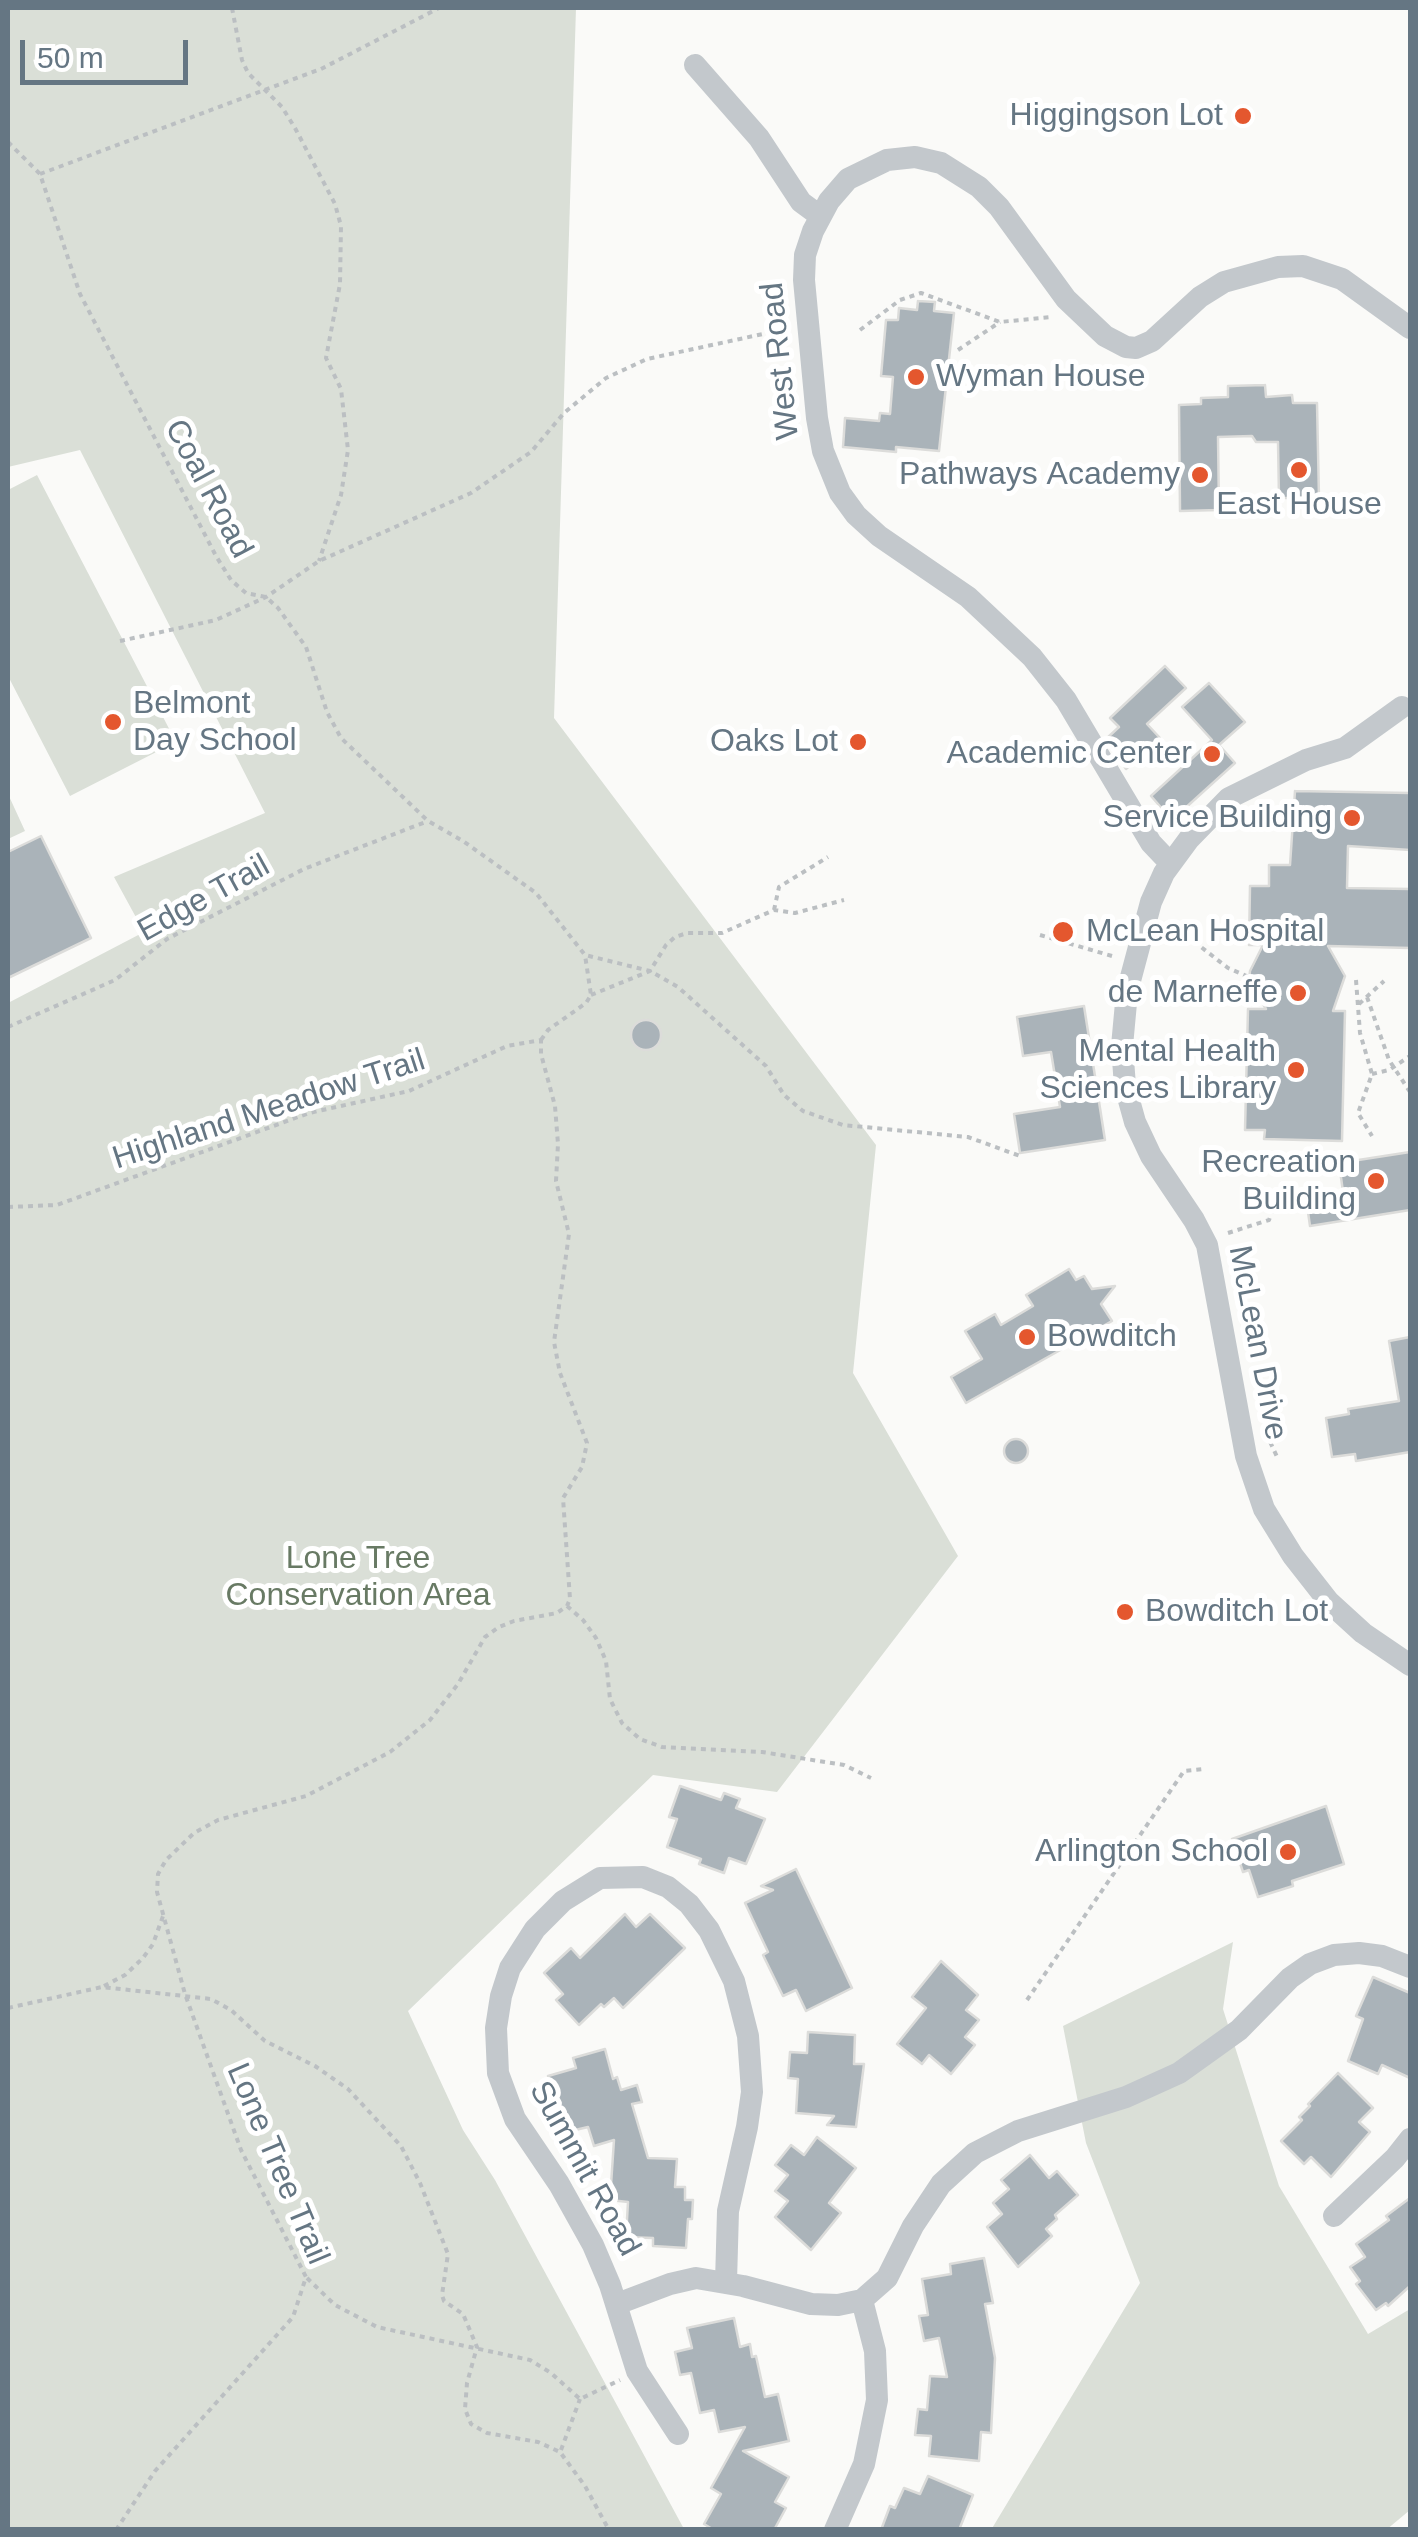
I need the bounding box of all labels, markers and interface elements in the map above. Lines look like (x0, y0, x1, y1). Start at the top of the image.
scale bar (25, 20, 192, 82)
text: 50 m (37, 41, 104, 74)
place label: Higgingson Lot (1010, 97, 1223, 135)
marker: Higgingson Lot (1232, 105, 1254, 127)
street label: West Road (754, 281, 808, 441)
place label: Wyman House (936, 358, 1146, 396)
marker: Wyman House (905, 366, 927, 388)
street label: Coal Road (156, 413, 260, 565)
place label: Pathways Academy (899, 456, 1180, 494)
marker: East House (1288, 459, 1310, 481)
marker: Pathways Academy (1189, 464, 1211, 486)
place label: East House (1216, 486, 1382, 524)
place label: Belmont Day School (133, 685, 297, 760)
marker: Belmont Day School (102, 711, 124, 733)
place label: Oaks Lot (710, 723, 838, 761)
marker: Oaks Lot (847, 731, 869, 753)
place label: Academic Center (947, 735, 1192, 773)
marker: Academic Center (1201, 743, 1223, 765)
place label: Service Building (1103, 799, 1332, 837)
marker: Service Building (1341, 807, 1363, 829)
street label: Edge Trail (131, 847, 277, 951)
place label: McLean Hospital (1086, 913, 1324, 951)
marker: McLean Hospital (1050, 919, 1076, 945)
place label: de Marneffe (1108, 974, 1278, 1012)
marker: de Marneffe (1287, 982, 1309, 1004)
place label: Mental Health Sciences Library (1039, 1033, 1276, 1108)
street label: Highland Meadow Trail (108, 1041, 430, 1179)
marker: Mental Health Sciences Library (1285, 1059, 1307, 1081)
place label: Recreation Building (1201, 1144, 1356, 1219)
marker: Recreation Building (1365, 1170, 1387, 1192)
street label: McLean Drive (1219, 1242, 1295, 1444)
place label: Bowditch (1047, 1318, 1177, 1356)
marker: Bowditch (1016, 1326, 1038, 1348)
park label: Lone Tree Conservation Area (225, 1540, 491, 1615)
place label: Bowditch Lot (1145, 1593, 1328, 1631)
marker: Bowditch Lot (1114, 1601, 1136, 1623)
place label: Arlington School (1035, 1833, 1268, 1871)
marker: Arlington School (1277, 1841, 1299, 1863)
street label: Lone Tree Trail (217, 2058, 337, 2270)
street label: Summit Road (520, 2075, 648, 2263)

